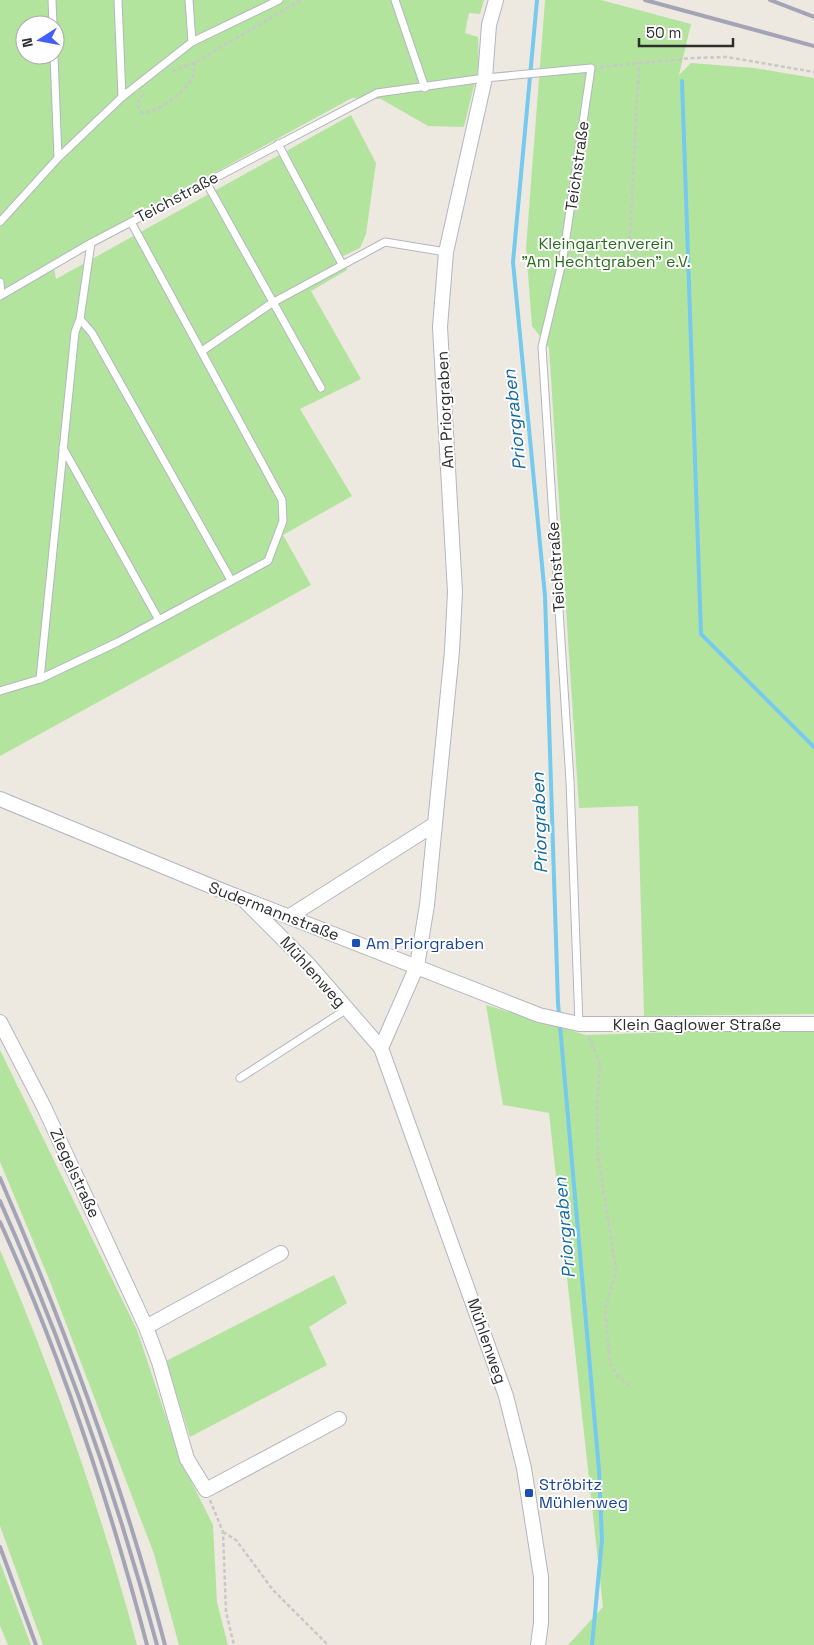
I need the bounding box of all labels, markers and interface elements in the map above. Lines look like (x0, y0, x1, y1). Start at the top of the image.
north arrow (15, 15, 65, 65)
scale bar (639, 15, 733, 47)
text: 50 m (646, 23, 681, 42)
text: N (18, 36, 37, 49)
street label: Teichstraße (560, 120, 594, 212)
street label: Teichstraße (132, 166, 222, 228)
park label: Kleingartenverein "Am Hechtgraben" e.V. (521, 233, 691, 272)
street label: Am Priorgraben (431, 351, 459, 469)
water label: Priorgraben (497, 367, 531, 472)
street label: Teichstraße (542, 521, 570, 613)
water label: Priorgraben (526, 771, 552, 874)
street label: Sudermannstraße (206, 876, 342, 946)
street label: Mühlenweg (275, 932, 351, 1012)
place label: Am Priorgraben (366, 933, 484, 954)
marker: Am Priorgraben (350, 937, 362, 949)
street label: Klein Gaglower Straße (613, 1014, 781, 1035)
street label: Ziegelstraße (45, 1125, 105, 1221)
water label: Priorgraben (548, 1176, 580, 1279)
street label: Mühlenweg (463, 1296, 511, 1386)
place label: Ströbitz Mühlenweg (539, 1474, 628, 1513)
marker: Ströbitz Mühlenweg (523, 1487, 535, 1499)

